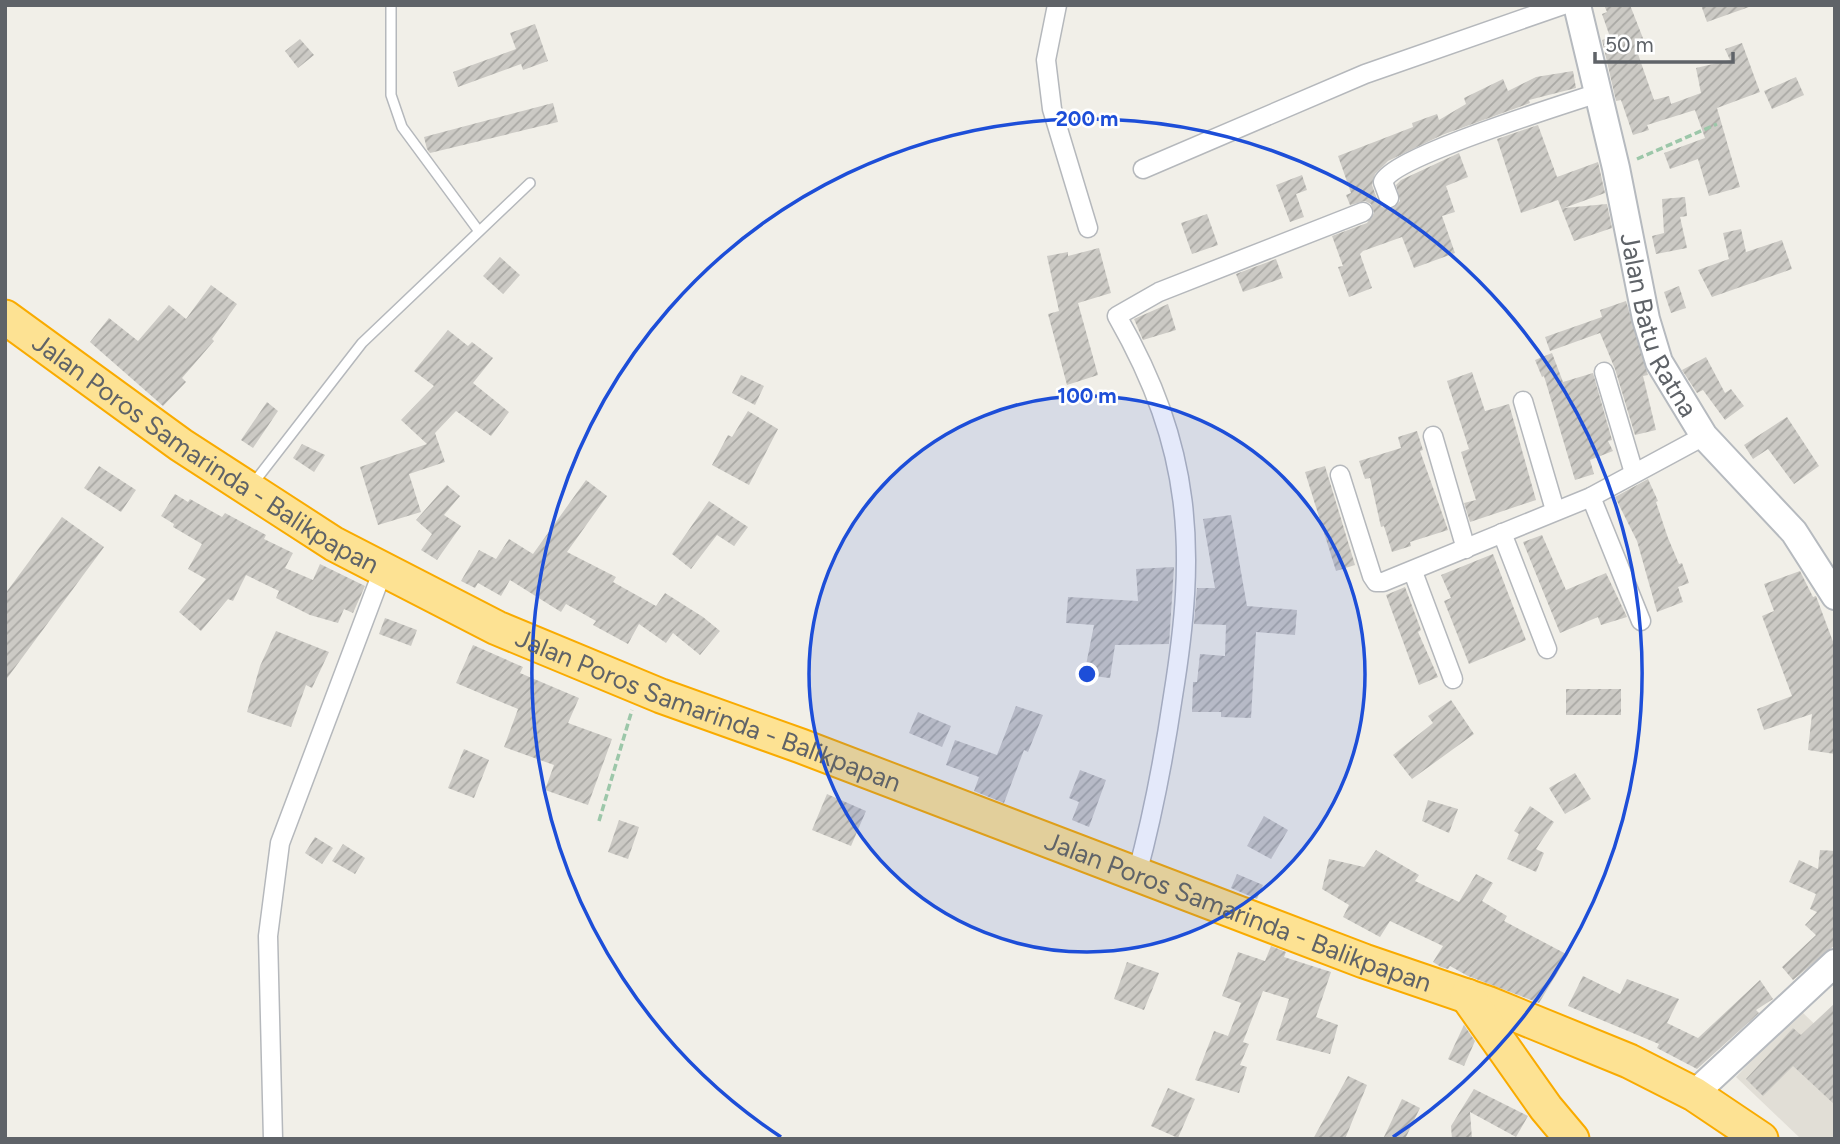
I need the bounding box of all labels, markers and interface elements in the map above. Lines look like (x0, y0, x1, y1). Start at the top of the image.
scale bar (1595, 21, 1733, 65)
text: 50 m (1605, 32, 1654, 57)
text: 200 m (1056, 106, 1118, 131)
street label: Jalan Batu Ratna (1613, 230, 1705, 423)
street label: Jalan Poros Samarinda - Balikpapan (26, 326, 384, 580)
text: 100 m (1057, 383, 1117, 408)
street label: Jalan Poros Samarinda - Balikpapan (511, 621, 906, 799)
centre of rings (1075, 662, 1099, 686)
street label: Jalan Poros Samarinda - Balikpapan (1040, 825, 1436, 999)

